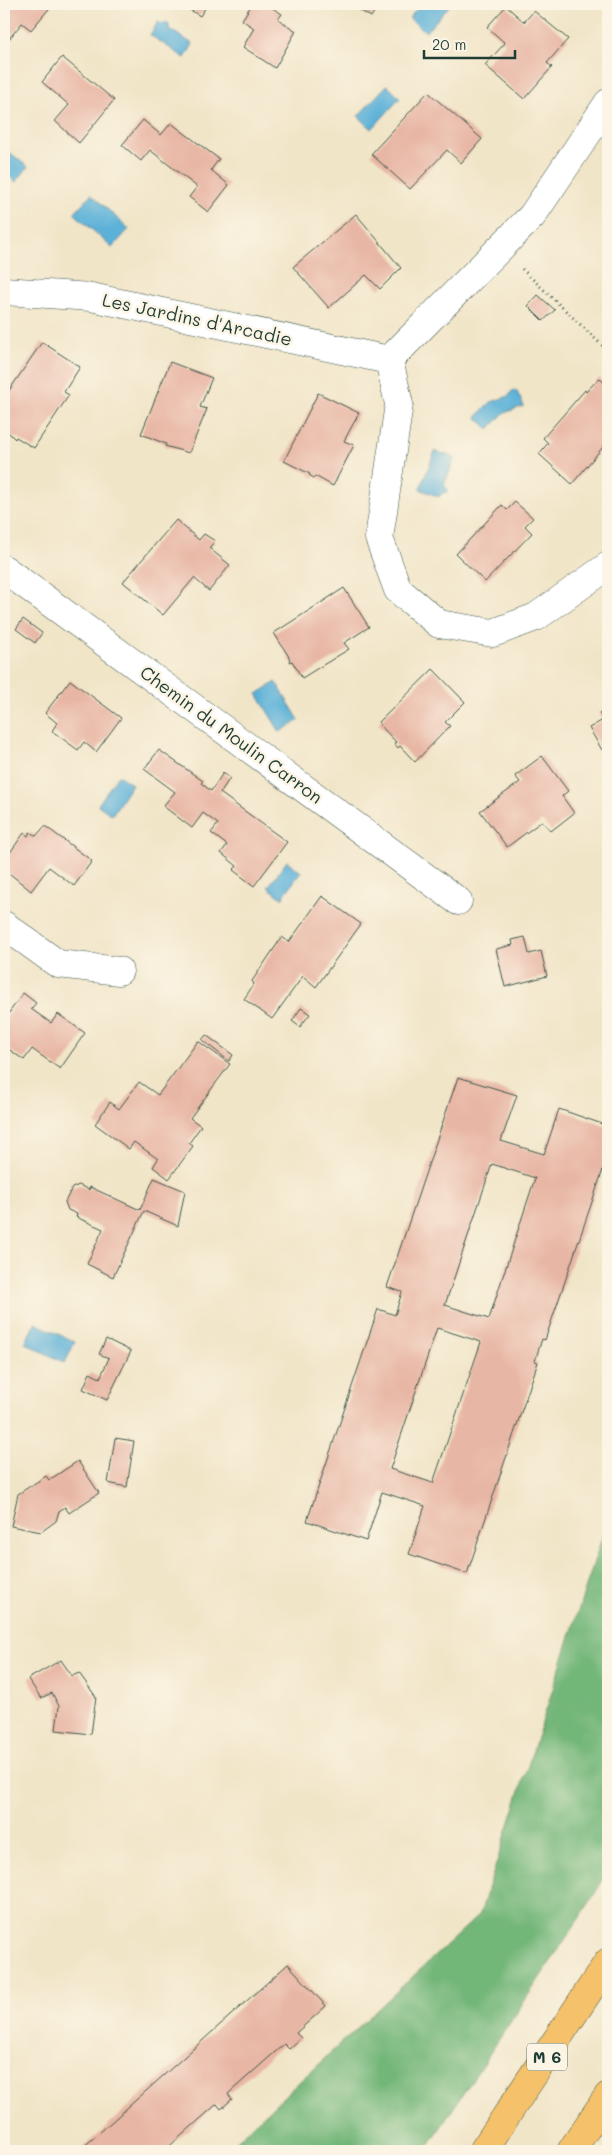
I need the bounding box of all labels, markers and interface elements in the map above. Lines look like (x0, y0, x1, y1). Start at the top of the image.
scale bar (424, 28, 516, 60)
text: 20 m (432, 34, 466, 54)
street label: Les Jardins d'Arcadie (100, 287, 294, 351)
street label: Chemin du Moulin Carron (135, 660, 328, 809)
road number: M 6 (527, 2044, 567, 2070)

